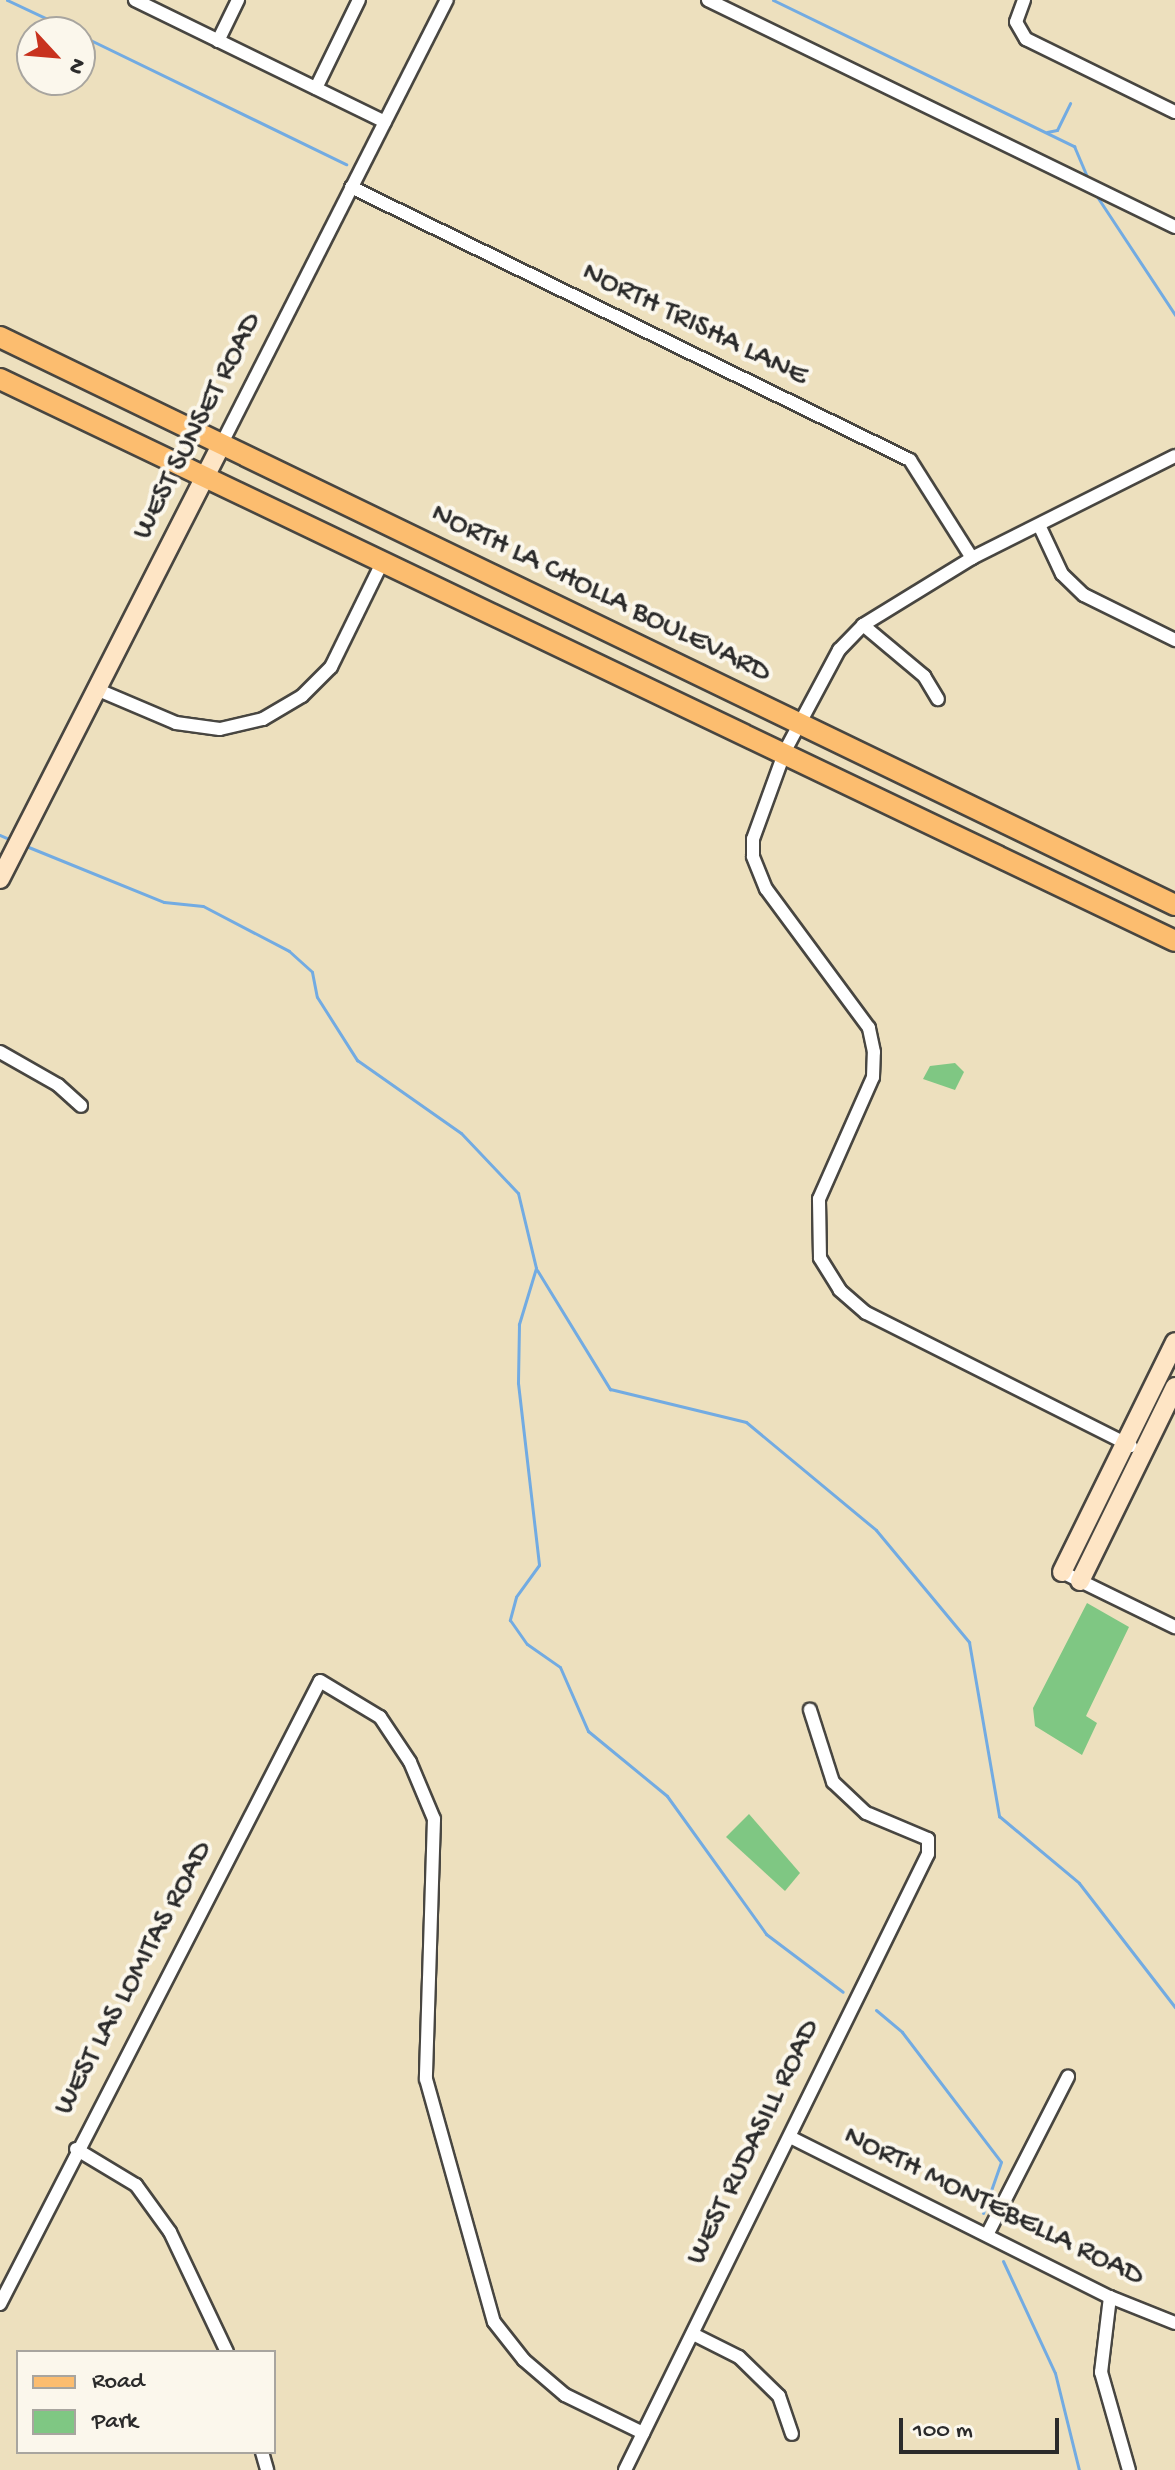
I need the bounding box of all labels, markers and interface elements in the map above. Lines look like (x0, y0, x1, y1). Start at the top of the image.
north arrow (16, 16, 96, 96)
text: N (61, 53, 91, 78)
street label: NORTH TRISHA LANE (575, 256, 813, 396)
street label: WEST SUNSET ROAD (126, 308, 272, 546)
street label: NORTH LA CHOLLA BOULEVARD (424, 497, 776, 693)
street label: WEST LAS LOMITAS ROAD (48, 1836, 222, 2122)
street label: WEST RUDASILL ROAD (680, 2015, 830, 2271)
street label: NORTH MONTEBELLA ROAD (837, 2120, 1149, 2296)
legend (16, 2350, 276, 2454)
text: Road (92, 2368, 144, 2397)
scale bar (903, 2402, 1063, 2452)
text: Park (92, 2408, 138, 2437)
text: 100 m (913, 2417, 973, 2446)

